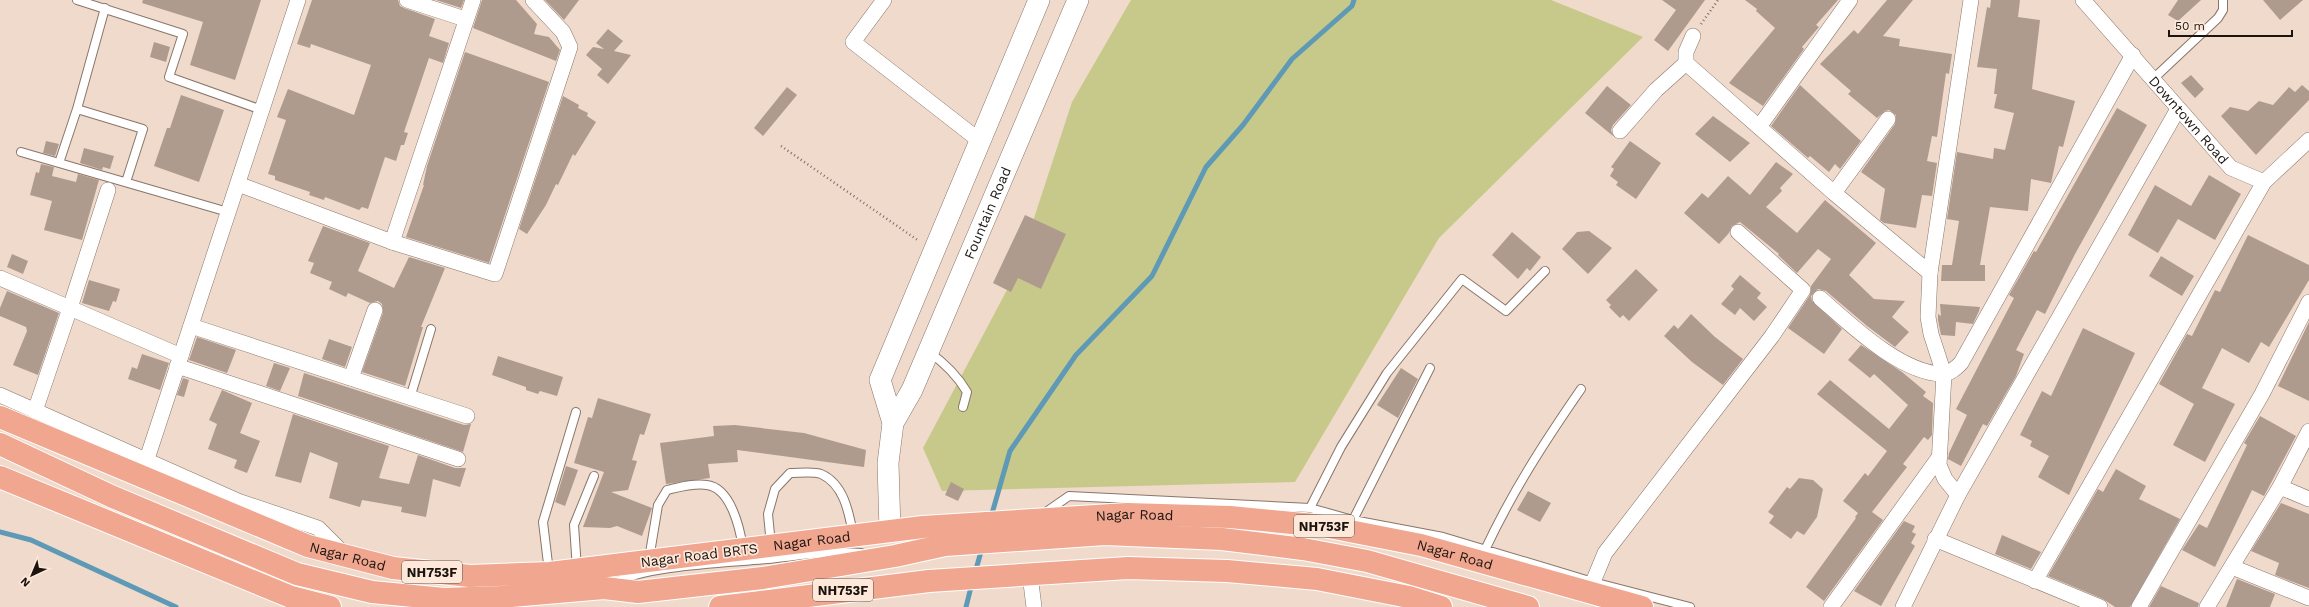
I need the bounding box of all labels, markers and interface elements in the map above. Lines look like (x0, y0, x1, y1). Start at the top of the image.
scale bar (2169, 12, 2292, 38)
text: 50 m (2175, 19, 2205, 33)
street label: Downtown Road (2146, 73, 2232, 167)
street label: Fountain Road (961, 164, 1014, 261)
street label: Nagar Road (1095, 506, 1174, 524)
road number: NH753F (1294, 515, 1354, 537)
street label: Nagar Road (772, 528, 851, 553)
street label: Nagar Road (1415, 536, 1495, 573)
street label: Nagar Road (308, 539, 387, 574)
street label: Nagar Road BRTS (640, 540, 758, 570)
north arrow (12, 555, 52, 595)
road number: NH753F (402, 561, 462, 583)
text: N (18, 574, 33, 589)
road number: NH753F (813, 579, 873, 601)

